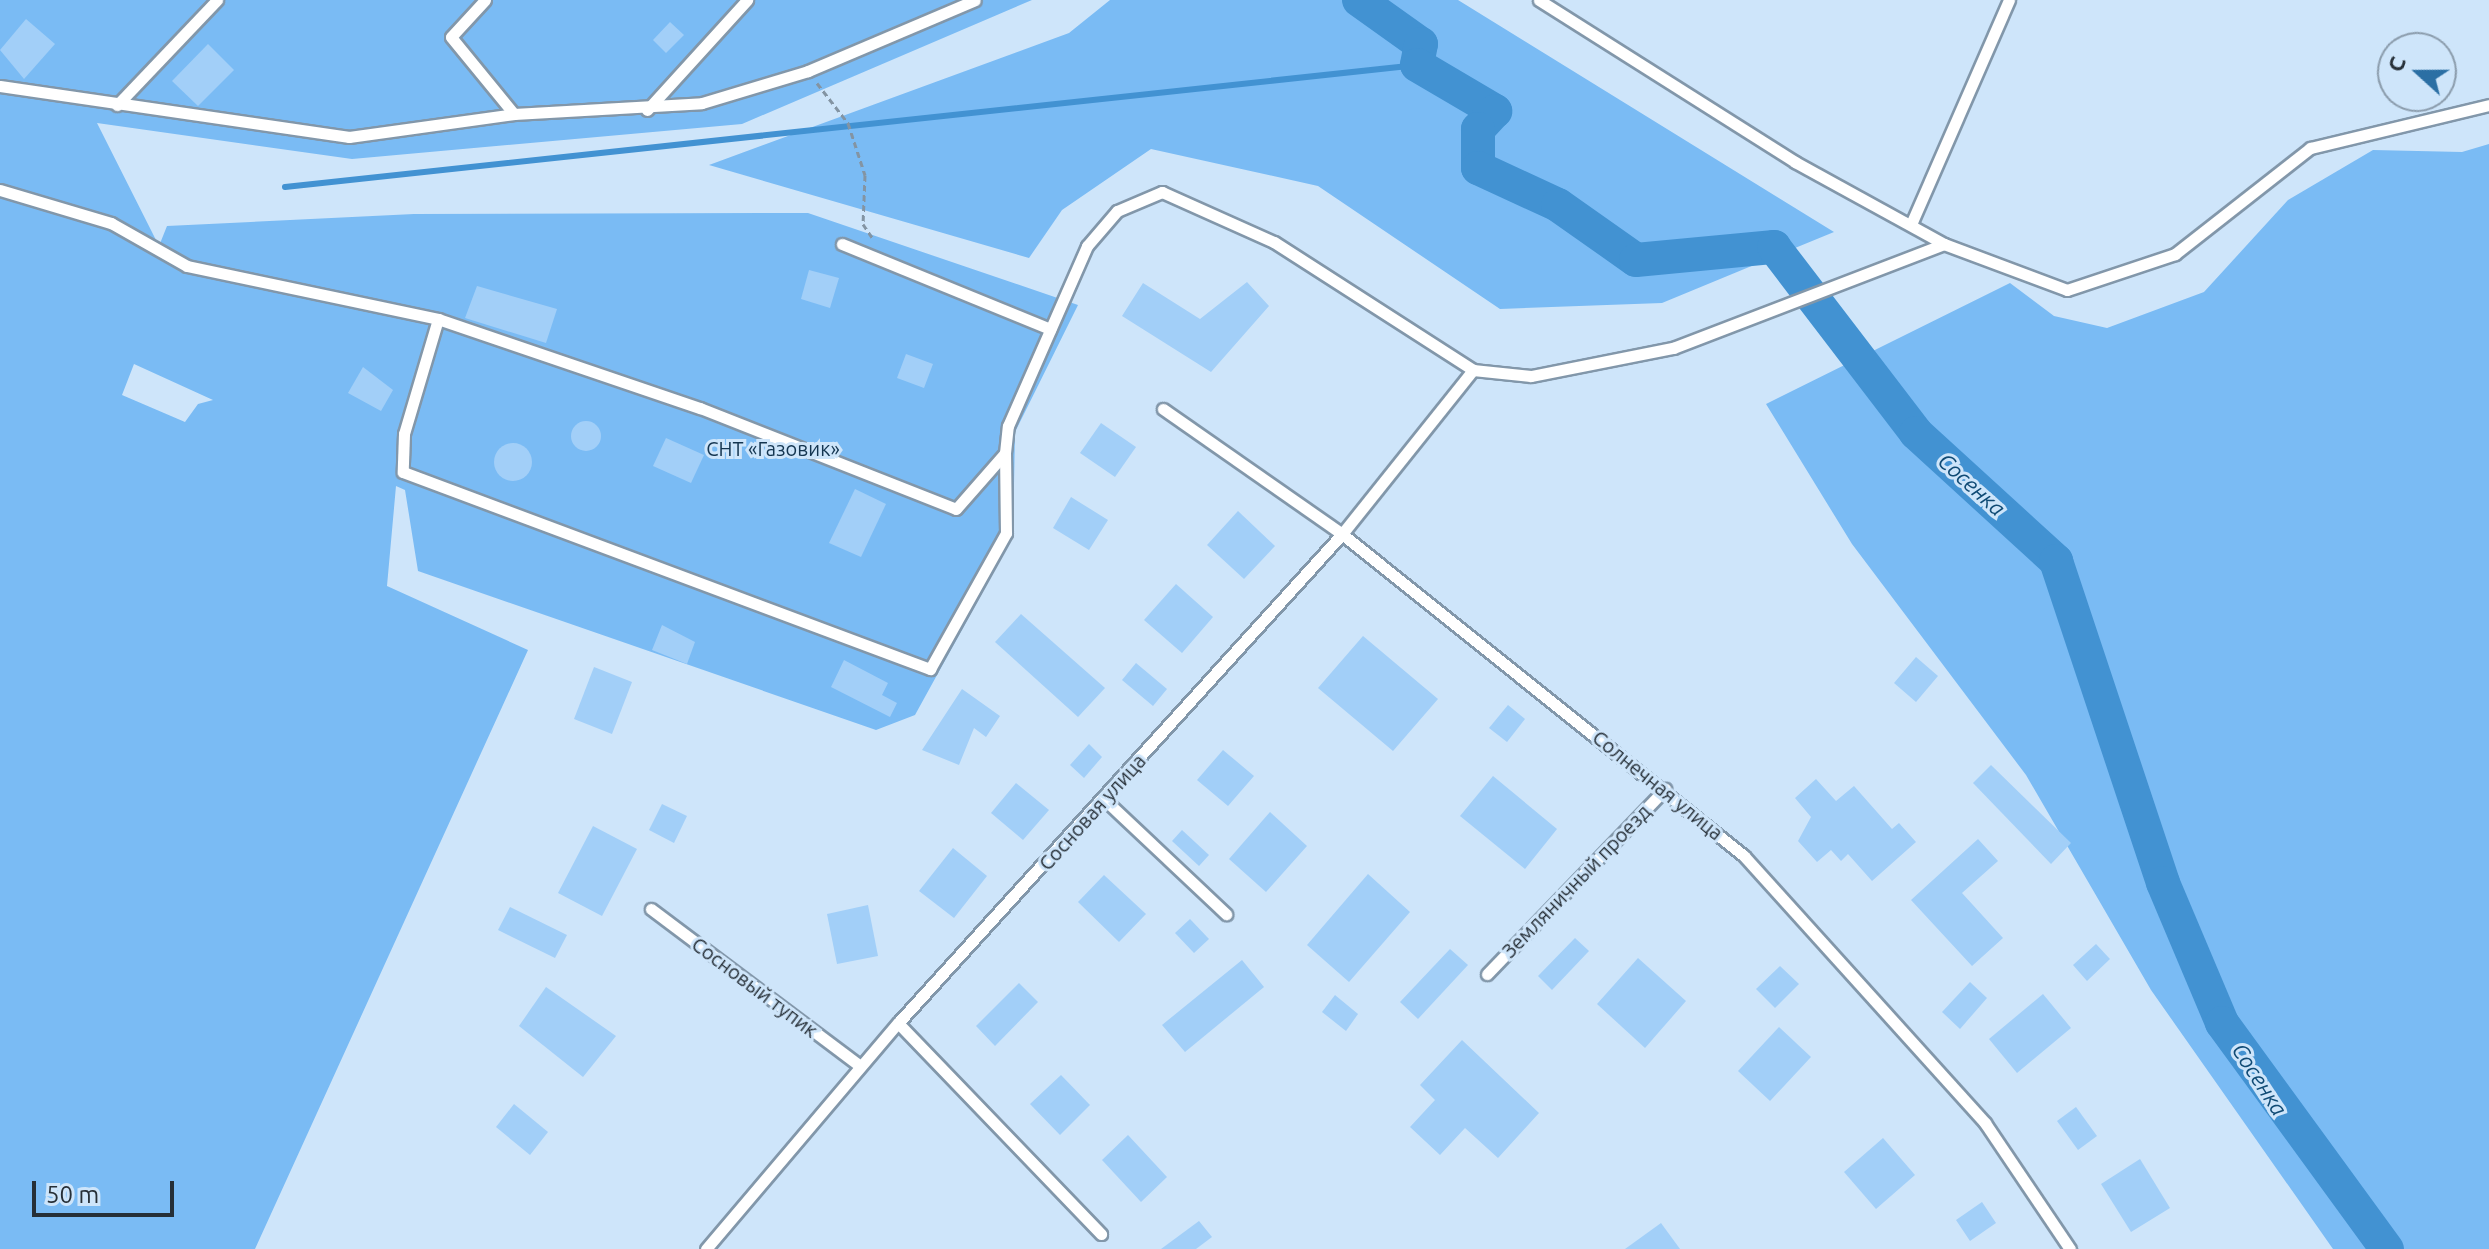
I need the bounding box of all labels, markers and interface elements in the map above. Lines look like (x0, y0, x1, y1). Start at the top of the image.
north arrow (2377, 32, 2457, 112)
text: С (2382, 53, 2410, 75)
park label: СНТ «Газовик» (706, 436, 840, 460)
water label: Сосенка (1933, 447, 2011, 521)
street label: Солнечная улица (1588, 725, 1728, 845)
street label: Сосновая улица (1034, 749, 1150, 875)
street label: Земляничный проезд (1497, 799, 1655, 963)
street label: Сосновый тупик (687, 932, 823, 1042)
water label: Сосенка (2227, 1038, 2293, 1120)
scale bar (36, 1165, 178, 1215)
text: 50 m (46, 1181, 99, 1208)

